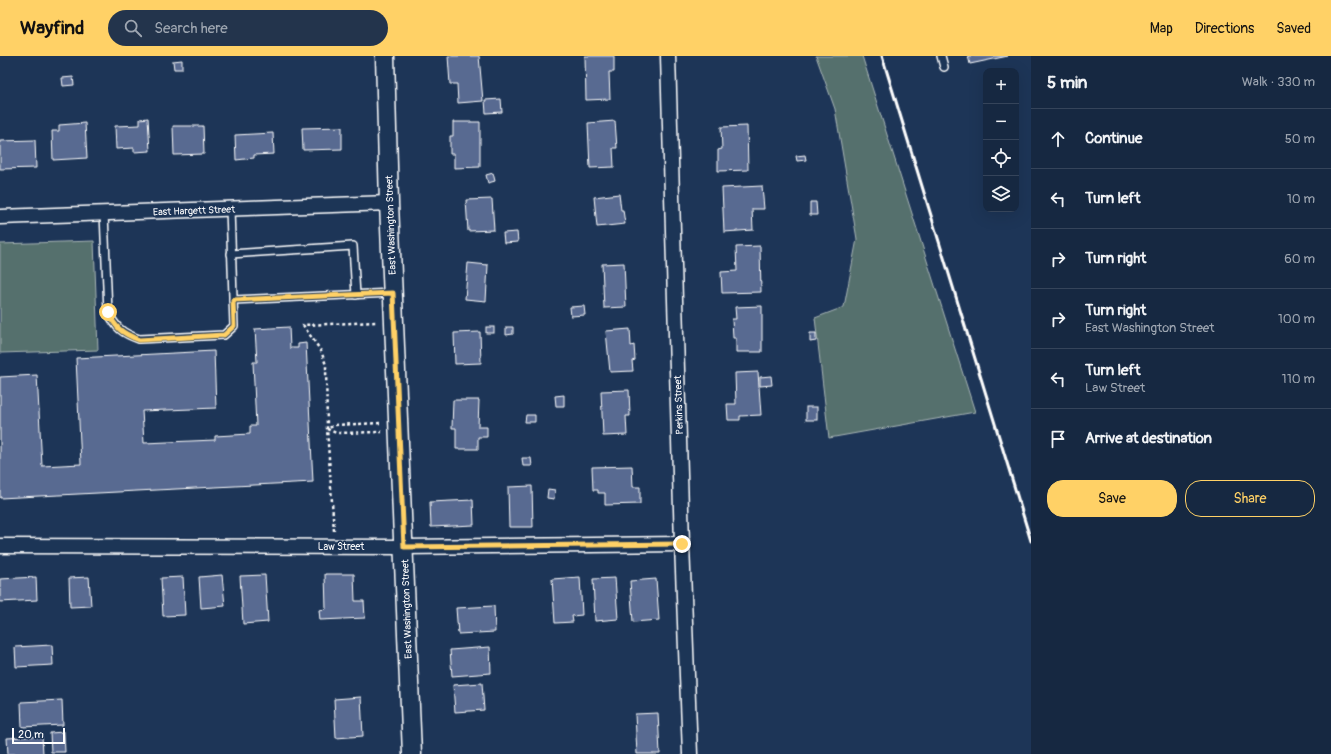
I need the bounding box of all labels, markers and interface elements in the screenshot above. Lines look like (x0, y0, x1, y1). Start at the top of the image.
search box (108, 10, 388, 46)
text: Wayfind (20, 16, 84, 40)
icon: search (122, 17, 144, 39)
text: Search here (154, 19, 228, 38)
text: Map (1150, 20, 1173, 37)
text: Directions (1195, 20, 1254, 37)
text: Saved (1276, 20, 1311, 37)
map controls (983, 68, 1019, 212)
button: + (983, 68, 1019, 104)
text: 5 min (1047, 72, 1087, 93)
text: Walk · 330 m (1242, 74, 1315, 90)
button: − (983, 104, 1019, 140)
icon: ahead (1047, 128, 1069, 150)
text: Continue (1085, 129, 1143, 148)
text: 50 m (1285, 131, 1315, 147)
button: locate (983, 140, 1019, 176)
street label: East Washington Street (383, 174, 399, 275)
button: layers (983, 176, 1019, 212)
icon: left (1047, 188, 1069, 210)
text: Turn left (1085, 189, 1141, 208)
text: 10 m (1287, 191, 1315, 207)
street label: East Hargett Street (153, 204, 236, 218)
icon: right (1047, 248, 1069, 270)
text: Turn right (1085, 249, 1146, 268)
text: 60 m (1284, 251, 1315, 267)
text: Turn right (1085, 301, 1146, 320)
route start (99, 303, 117, 321)
icon: right (1047, 308, 1069, 330)
text: 100 m (1278, 311, 1315, 327)
text: East Washington Street (1085, 320, 1214, 336)
text: Turn left (1085, 361, 1141, 380)
icon: left (1047, 368, 1069, 390)
text: 110 m (1282, 371, 1315, 387)
street label: Perkins Street (672, 374, 686, 435)
text: Law Street (1085, 380, 1145, 396)
icon: arrive (1047, 428, 1069, 450)
text: Arrive at destination (1085, 429, 1212, 448)
button: Save (1047, 480, 1177, 517)
button: Share (1185, 480, 1315, 517)
route end (673, 535, 691, 553)
street label: Law Street (318, 541, 365, 553)
street label: East Washington Street (399, 558, 415, 659)
scale bar (12, 726, 65, 745)
text: 20 m (18, 728, 44, 741)

